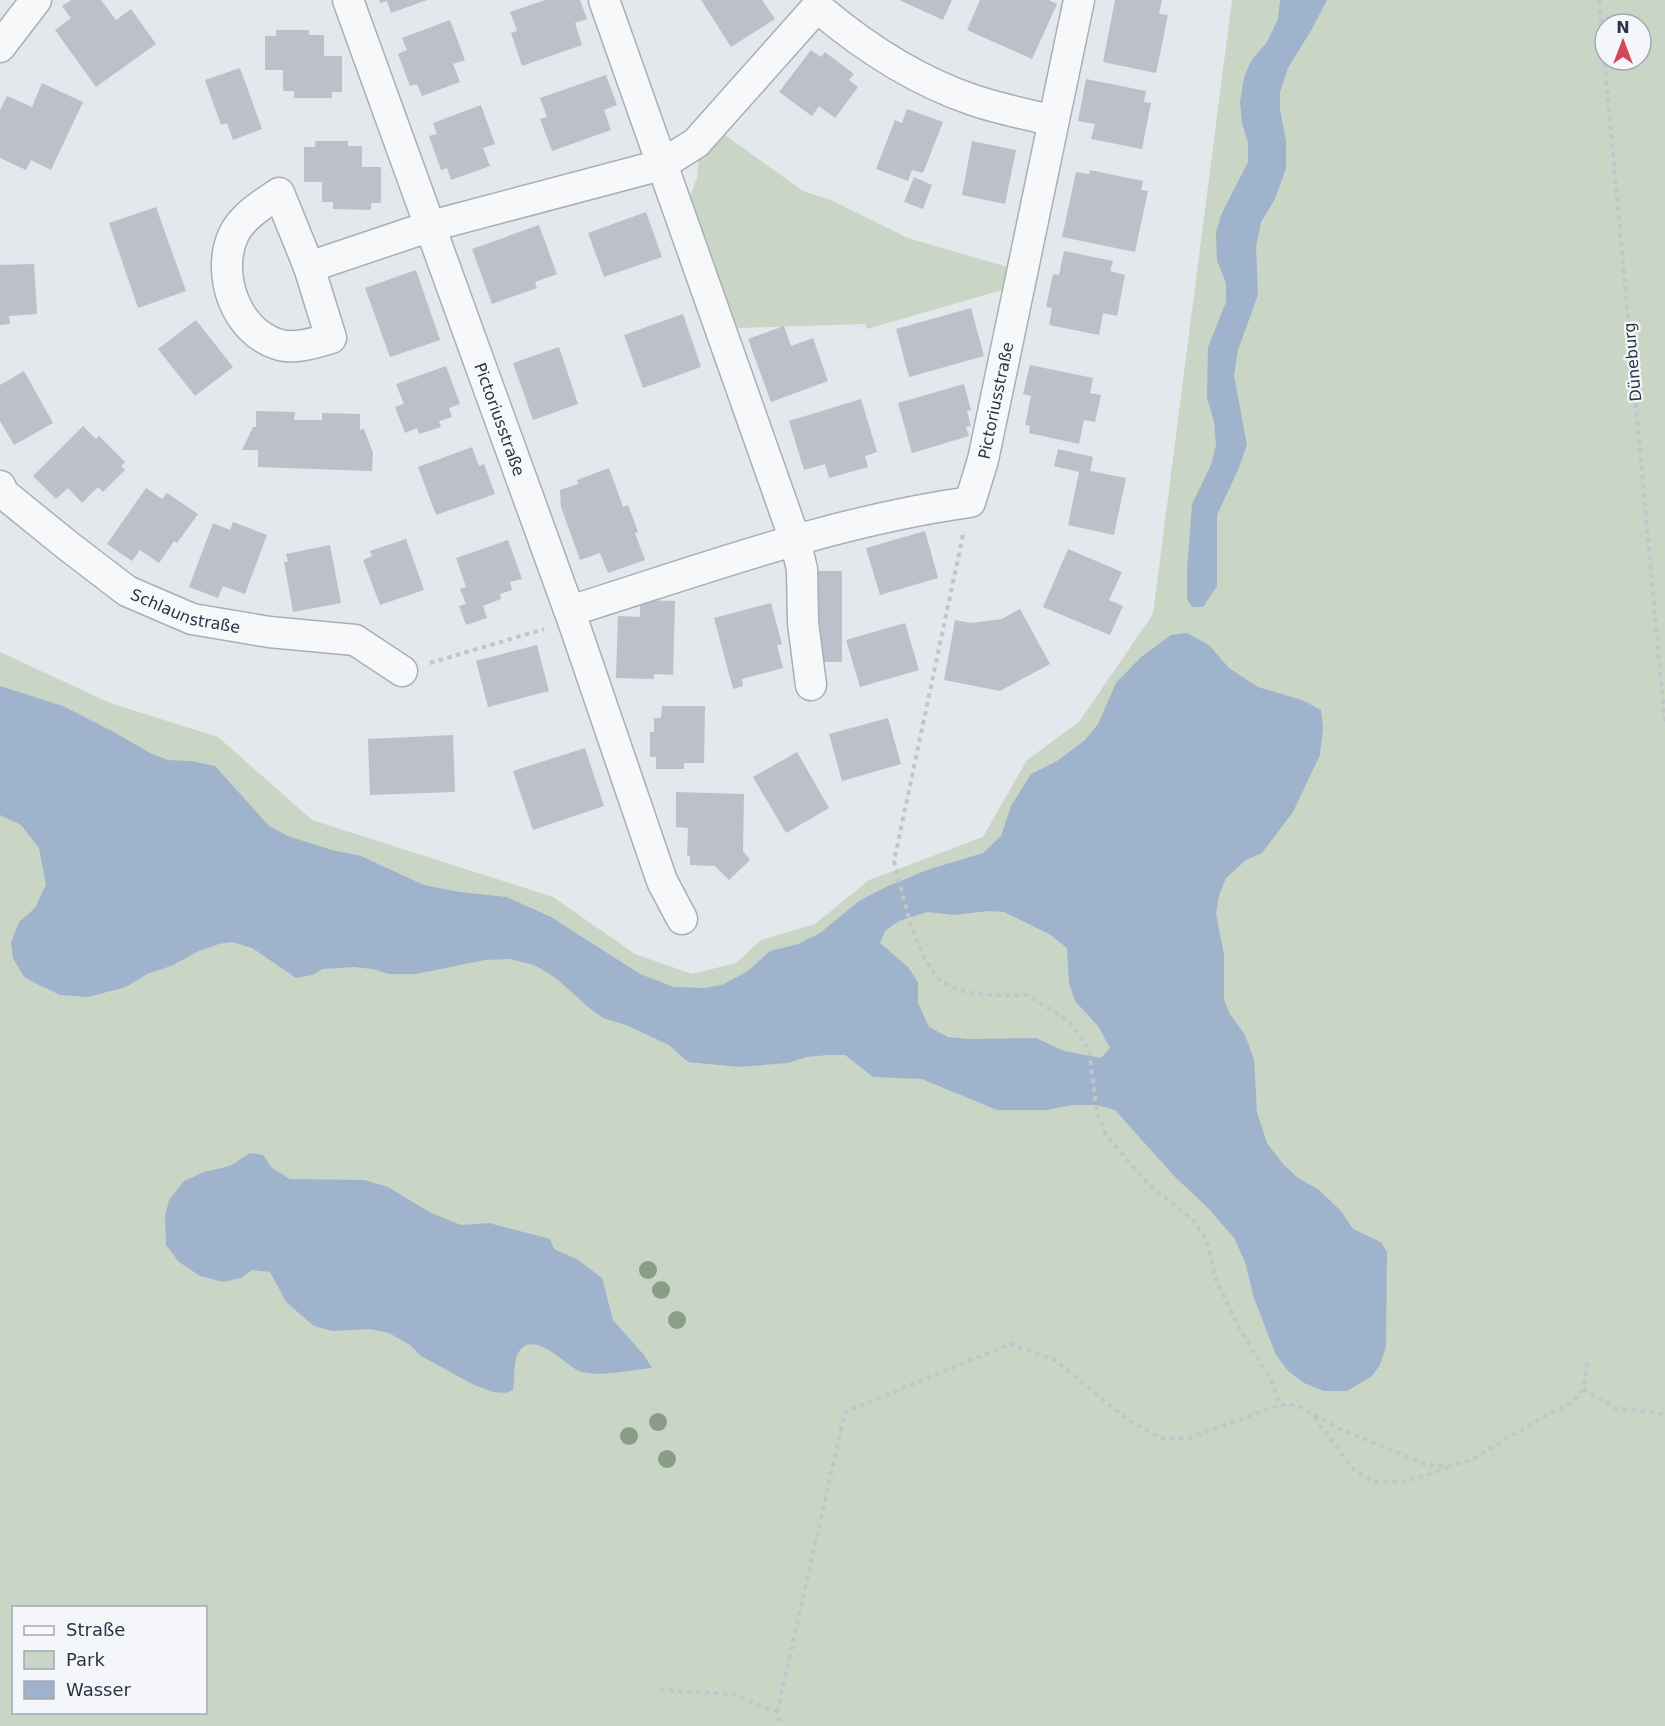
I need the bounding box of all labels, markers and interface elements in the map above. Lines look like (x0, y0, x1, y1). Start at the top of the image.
north arrow (1593, 12, 1653, 72)
text: N (1616, 18, 1630, 37)
street label: Düneburg (1620, 322, 1645, 402)
street label: Pictoriusstraße (974, 340, 1017, 461)
street label: Pictoriusstraße (470, 360, 529, 479)
street label: Schlaunstraße (128, 585, 242, 637)
legend (12, 1606, 207, 1714)
text: Straße (66, 1619, 125, 1640)
text: Park (66, 1649, 105, 1670)
text: Wasser (66, 1679, 132, 1700)

